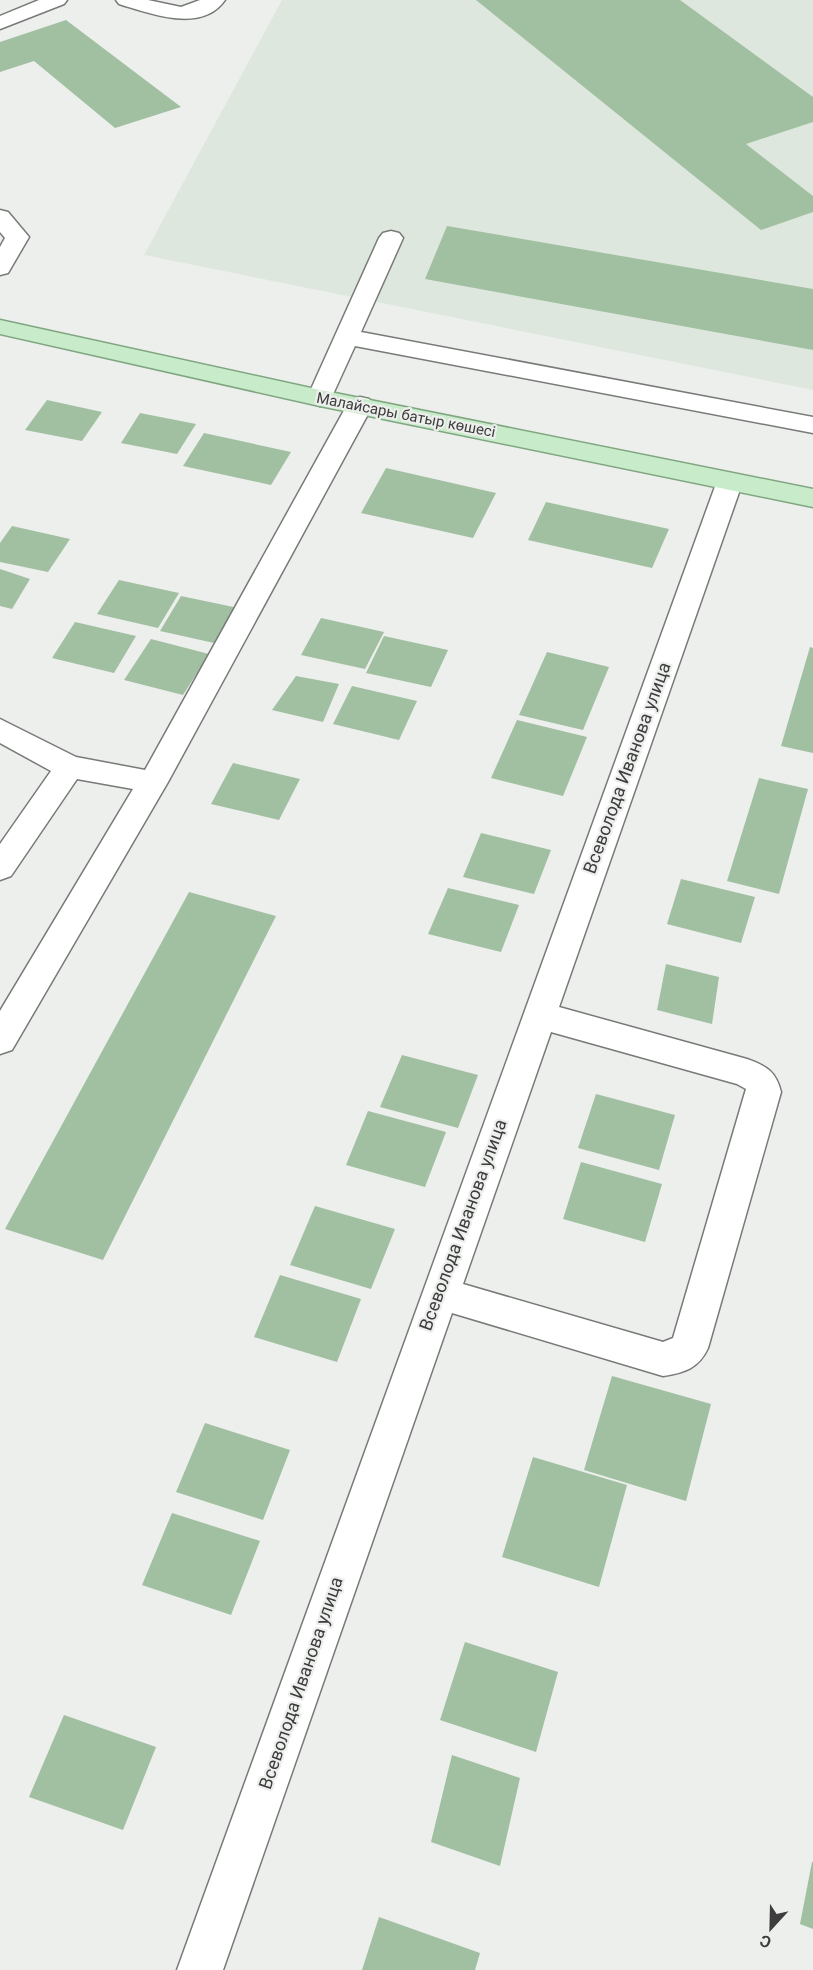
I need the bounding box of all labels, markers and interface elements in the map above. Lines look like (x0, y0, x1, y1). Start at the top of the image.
street label: Малайсары батыр көшесі (315, 389, 497, 441)
street label: Всеволода Иванова улица (578, 659, 675, 876)
street label: Всеволода Иванова улица (414, 1116, 511, 1333)
street label: Всеволода Иванова улица (254, 1574, 347, 1792)
north arrow (741, 1898, 801, 1958)
text: С (757, 1931, 774, 1952)

